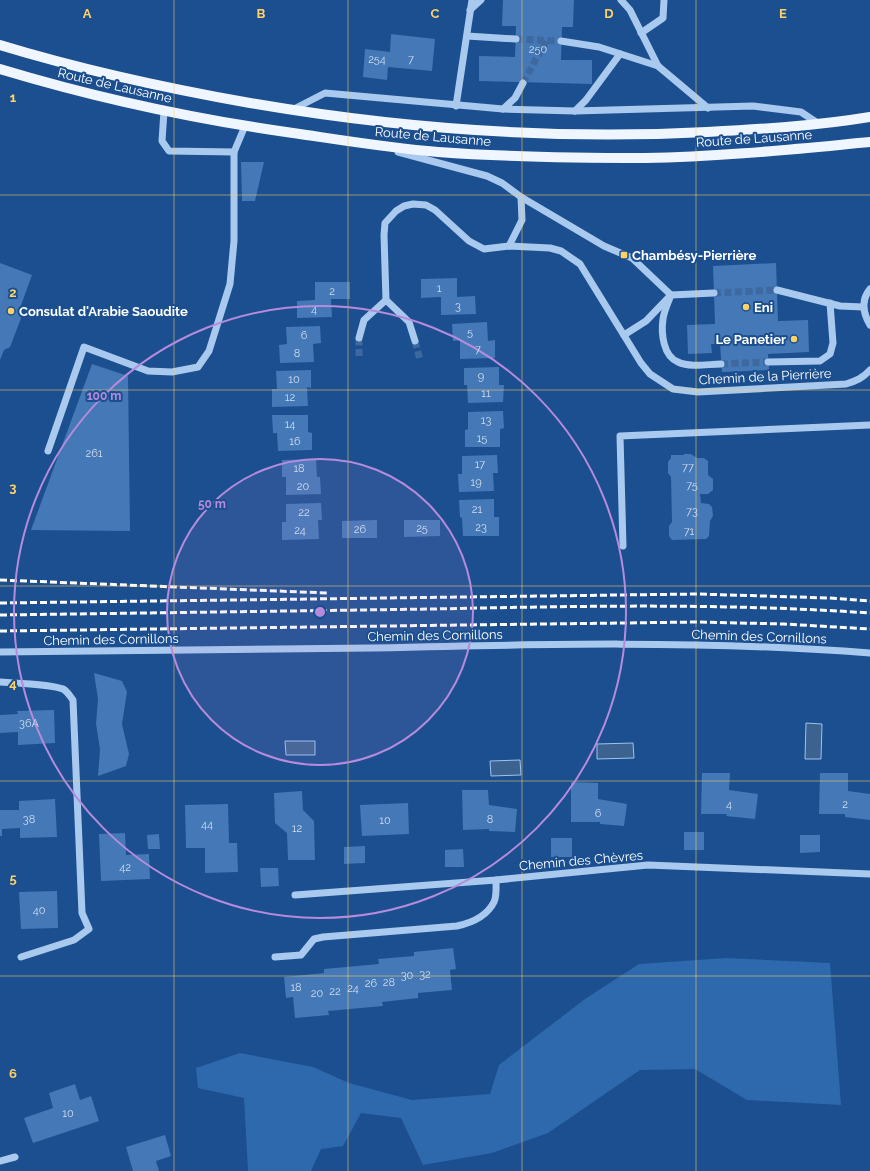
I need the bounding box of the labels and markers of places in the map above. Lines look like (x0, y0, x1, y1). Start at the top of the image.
place label: Chambésy-Pierrière (632, 248, 756, 263)
marker: Chambésy-Pierrière (619, 250, 629, 260)
place label: Eni (754, 300, 773, 315)
marker: Eni (741, 302, 751, 312)
place label: Consulat d'Arabie Saoudite (19, 304, 188, 319)
marker: Consulat d'Arabie Saoudite (6, 306, 16, 316)
place label: Le Panetier (715, 332, 786, 347)
marker: Le Panetier (789, 334, 799, 344)
centre of rings (313, 605, 327, 619)

